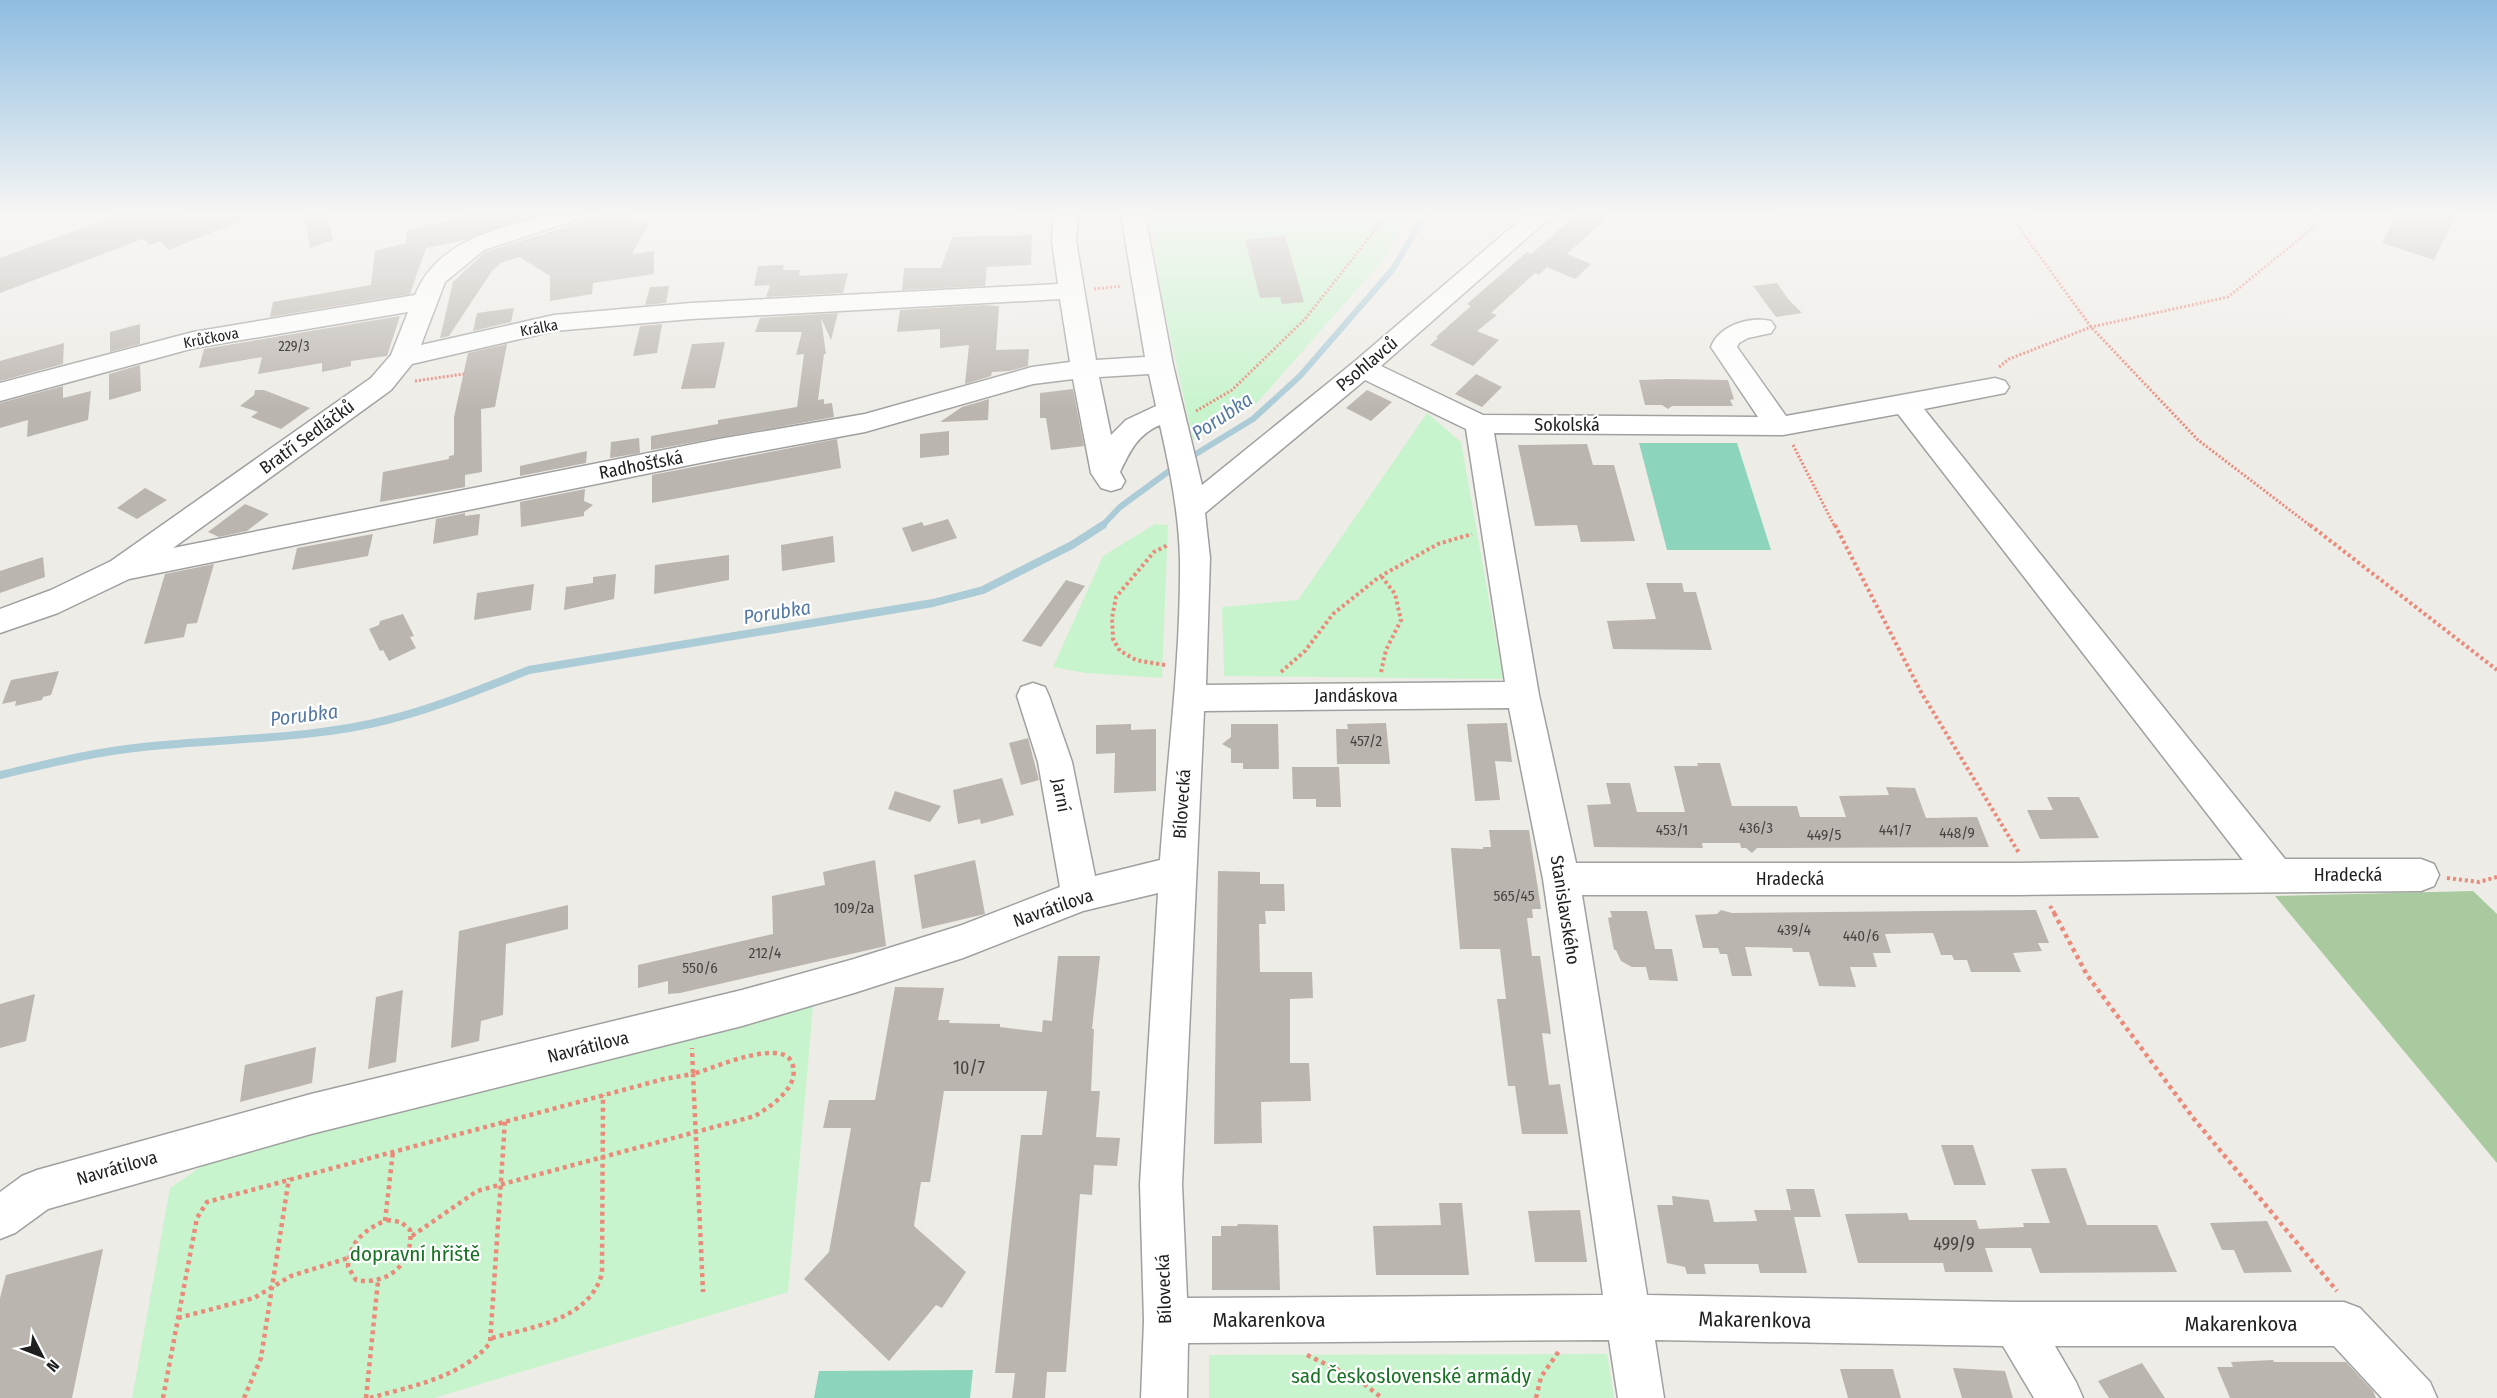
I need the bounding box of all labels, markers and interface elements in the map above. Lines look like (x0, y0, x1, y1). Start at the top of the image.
street label: Králka (519, 316, 559, 340)
street label: Krůčkova (182, 324, 240, 352)
street label: Psohlavců (1332, 332, 1402, 396)
house number: 229/3 (279, 338, 309, 355)
water label: Porubka (1187, 387, 1257, 445)
street label: Bratří Sedláčků (255, 395, 359, 479)
street label: Sokolská (1534, 414, 1600, 436)
street label: Radhošťská (597, 446, 685, 484)
water label: Porubka (741, 595, 813, 629)
street label: Jandáskova (1314, 685, 1398, 707)
water label: Porubka (269, 699, 339, 731)
house number: 457/2 (1350, 732, 1382, 750)
street label: Bílovecká (1169, 768, 1195, 840)
street label: Jarní (1047, 776, 1075, 814)
house number: 436/3 (1739, 819, 1773, 837)
house number: 453/1 (1656, 821, 1688, 839)
house number: 441/7 (1879, 821, 1911, 839)
house number: 448/9 (1939, 824, 1975, 842)
house number: 449/5 (1807, 826, 1841, 844)
street label: Stanislavského (1546, 854, 1584, 966)
street label: Hradecká (2314, 864, 2382, 886)
street label: Hradecká (1756, 868, 1824, 890)
street label: Navrátilova (1010, 884, 1096, 932)
house number: 565/45 (1493, 887, 1535, 905)
house number: 109/2a (834, 899, 874, 917)
house number: 439/4 (1777, 921, 1811, 939)
house number: 440/6 (1843, 927, 1879, 945)
house number: 212/4 (749, 944, 781, 962)
house number: 550/6 (682, 959, 718, 977)
street label: Navrátilova (545, 1026, 631, 1068)
house number: 10/7 (953, 1057, 985, 1079)
street label: Navrátilova (74, 1146, 160, 1190)
house number: 499/9 (1933, 1233, 1975, 1255)
park label: dopravní hřiště (350, 1241, 480, 1267)
street label: Bílovecká (1152, 1253, 1176, 1324)
street label: Makarenkova (1698, 1306, 1812, 1334)
street label: Makarenkova (1212, 1307, 1326, 1333)
street label: Makarenkova (2184, 1311, 2298, 1337)
north arrow (12, 1326, 72, 1386)
text: N (43, 1356, 63, 1376)
park label: sad Československé armády (1291, 1363, 1532, 1389)

